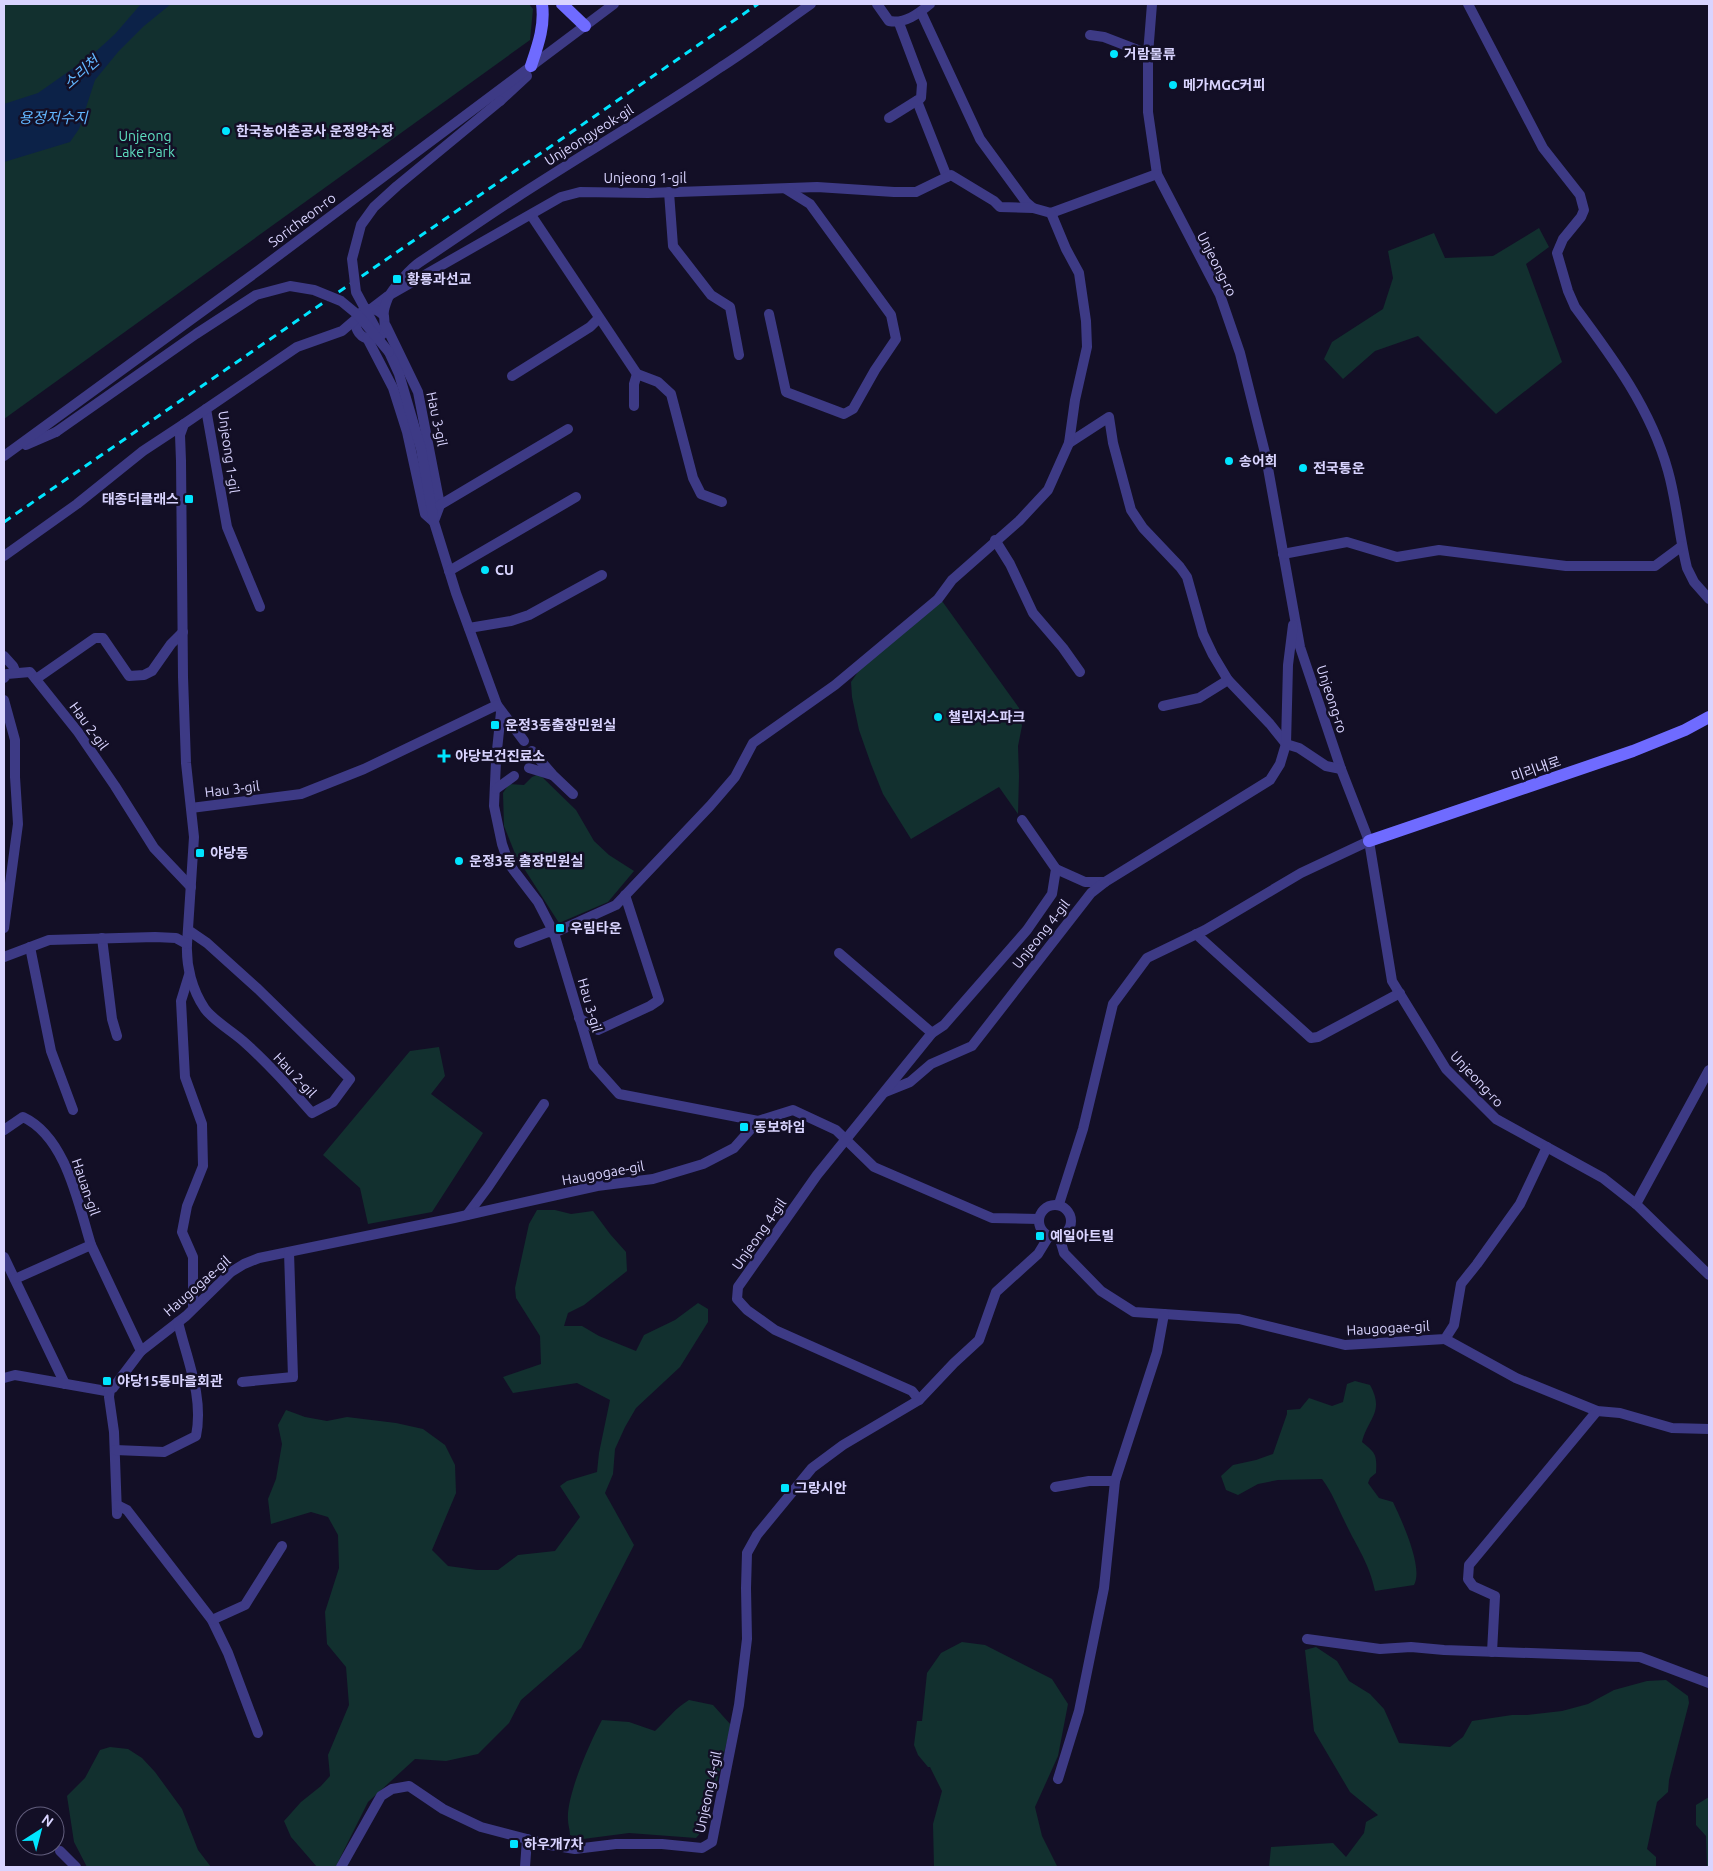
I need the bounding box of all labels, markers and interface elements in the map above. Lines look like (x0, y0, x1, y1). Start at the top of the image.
place label: 거람물류 (1124, 46, 1176, 62)
marker: 거람물류 (1108, 48, 1120, 60)
water label: 소리천 (60, 51, 104, 92)
place label: 메가MGC커피 (1183, 77, 1266, 93)
marker: 메가MGC커피 (1167, 79, 1179, 91)
street label: Unjeongyeok-gil (542, 101, 637, 169)
water label: 용정저수지 (18, 109, 89, 126)
place label: 한국농어촌공사 운정양수장 (236, 123, 394, 139)
marker: 한국농어촌공사 운정양수장 (220, 125, 232, 137)
park label: Unjeong Lake Park (115, 128, 175, 160)
street label: Unjeong 1-gil (603, 170, 687, 186)
street label: Soricheon-ro (265, 189, 339, 251)
street label: Unjeong-ro (1194, 229, 1240, 299)
place label: 황룡과선교 (407, 271, 472, 287)
marker: 황룡과선교 (391, 273, 403, 285)
street label: Hau 3-gil (423, 390, 451, 448)
street label: Unjeong 1-gil (215, 410, 243, 495)
place label: 송어회 (1239, 453, 1278, 469)
marker: 송어회 (1223, 455, 1235, 467)
place label: 전국통운 (1313, 460, 1365, 476)
marker: 전국통운 (1297, 462, 1309, 474)
place label: 태종더클래스 (102, 491, 179, 507)
marker: 태종더클래스 (183, 493, 195, 505)
place label: CU (495, 562, 514, 578)
marker: CU (479, 564, 491, 576)
street label: Unjeong-ro (1314, 663, 1350, 735)
street label: Hau 2-gil (66, 699, 112, 753)
place label: 챌린저스파크 (948, 709, 1025, 725)
marker: 챌린저스파크 (932, 711, 944, 723)
place label: 운정3동출장민원실 (505, 717, 616, 733)
marker: 운정3동출장민원실 (489, 719, 501, 731)
place label: 야당보건진료소 (455, 748, 545, 764)
marker: 야당보건진료소 (437, 749, 451, 763)
street label: 미리내로 (1509, 753, 1563, 785)
street label: Hau 3-gil (204, 778, 261, 800)
place label: 야당동 (210, 845, 249, 861)
marker: 야당동 (194, 847, 206, 859)
place label: 운정3동 출장민원실 (469, 853, 583, 869)
marker: 운정3동 출장민원실 (453, 855, 465, 867)
street label: Unjeong 4-gil (1009, 896, 1073, 972)
place label: 우림타운 (570, 920, 622, 936)
marker: 우림타운 (554, 922, 566, 934)
street label: Hau 3-gil (575, 976, 605, 1034)
street label: Unjeong-ro (1447, 1048, 1507, 1110)
street label: Hau 2-gil (270, 1049, 320, 1101)
place label: 동보하임 (754, 1119, 806, 1135)
marker: 동보하임 (738, 1121, 750, 1133)
street label: Hauan-gil (69, 1156, 103, 1218)
street label: Haugogae-gil (561, 1158, 646, 1188)
street label: Unjeong 4-gil (729, 1195, 790, 1273)
place label: 예일아트빌 (1050, 1228, 1114, 1244)
marker: 예일아트빌 (1034, 1230, 1046, 1242)
street label: Haugogae-gil (160, 1252, 234, 1319)
street label: Haugogae-gil (1346, 1318, 1430, 1338)
place label: 야당15통마을회관 (117, 1373, 223, 1389)
marker: 야당15통마을회관 (101, 1375, 113, 1387)
place label: 그랑시안 (795, 1480, 847, 1496)
marker: 그랑시안 (779, 1482, 791, 1494)
street label: Unjeong 4-gil (692, 1749, 725, 1834)
north arrow (15, 1806, 65, 1856)
text: N (39, 1811, 57, 1830)
place label: 하우개7차 (524, 1836, 584, 1852)
marker: 하우개7차 (508, 1838, 520, 1850)

